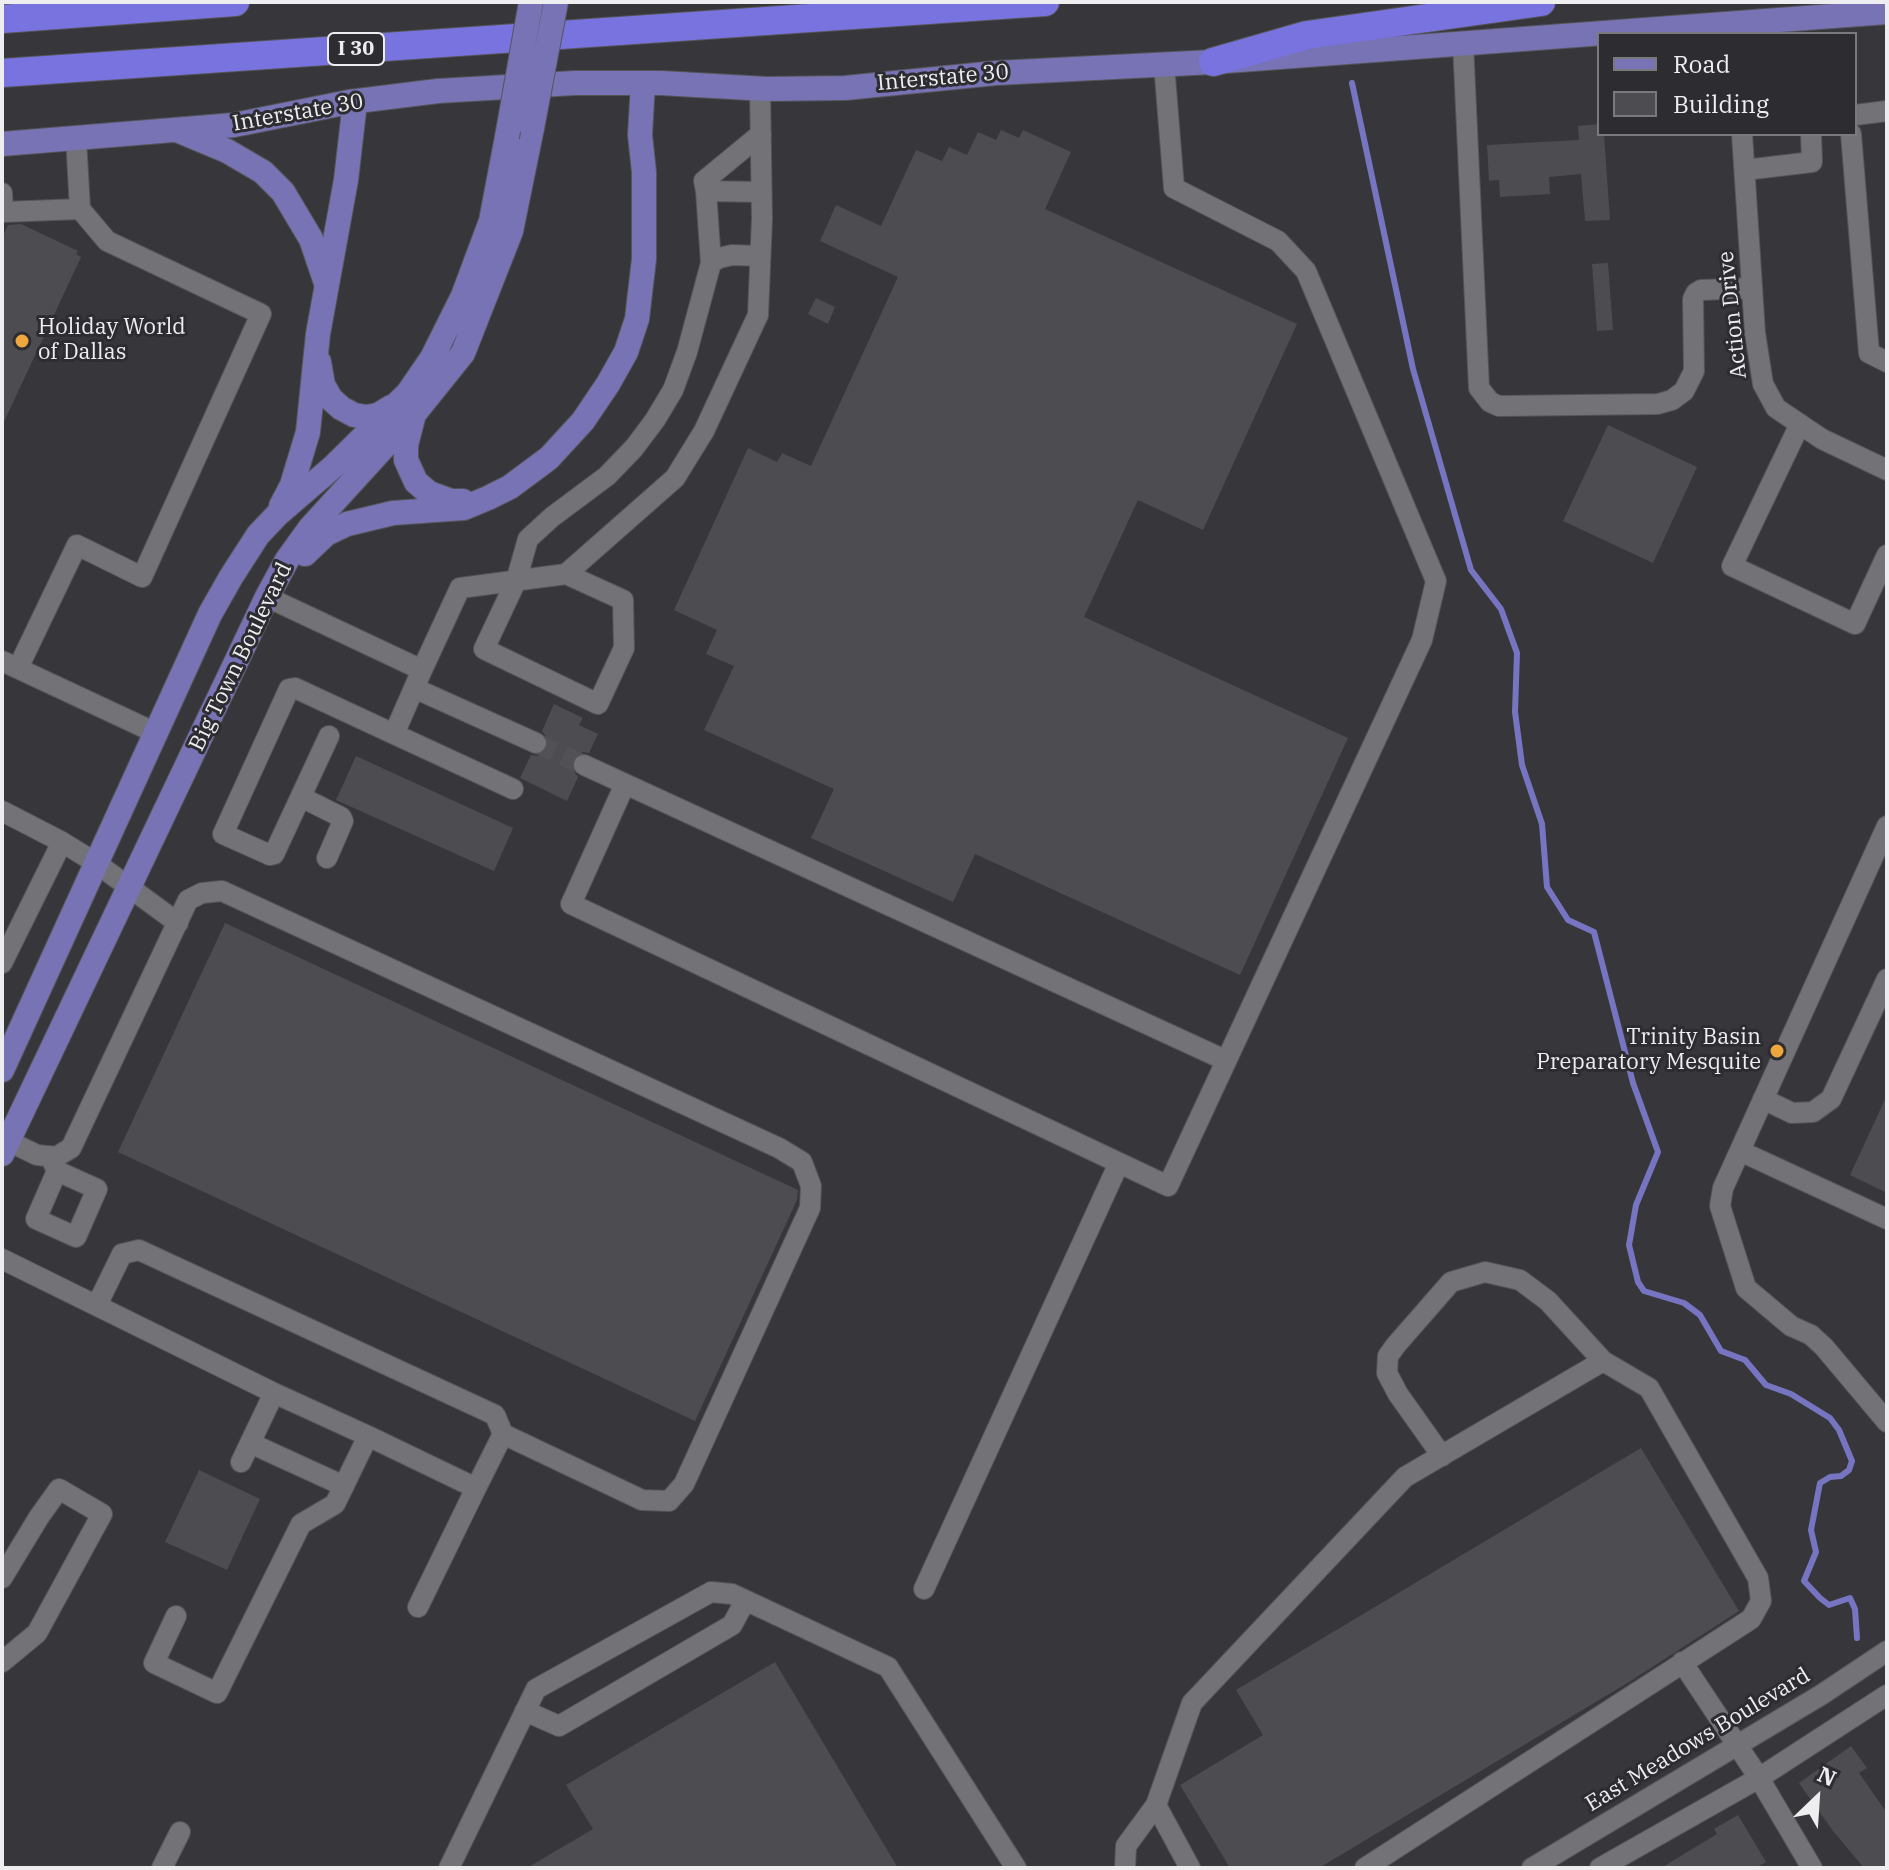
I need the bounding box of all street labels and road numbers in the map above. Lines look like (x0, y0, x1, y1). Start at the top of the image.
road number: I 30 (328, 33, 384, 65)
street label: Interstate 30 (876, 59, 1010, 97)
street label: Interstate 30 (231, 89, 365, 137)
street label: Action Drive (1713, 250, 1753, 380)
street label: Big Town Boulevard (184, 558, 298, 756)
street label: East Meadows Boulevard (1581, 1662, 1815, 1818)

